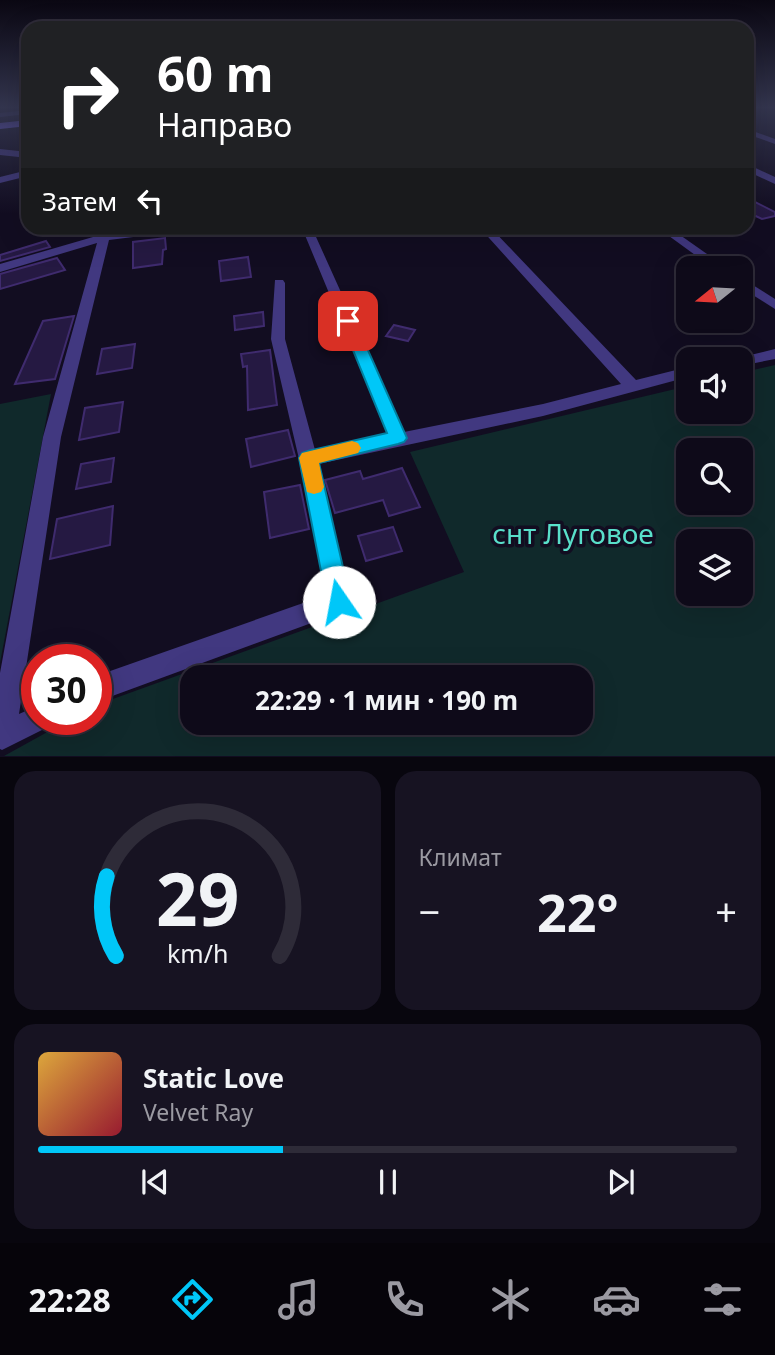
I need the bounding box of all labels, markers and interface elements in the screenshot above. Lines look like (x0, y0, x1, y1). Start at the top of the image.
text: 60 m (157, 40, 274, 106)
icon: right (42, 49, 133, 140)
text: Направо (157, 103, 292, 146)
icon: left (131, 182, 169, 220)
text: Затем (42, 183, 117, 219)
north arrow (676, 256, 752, 332)
map controls (676, 256, 753, 606)
pin (318, 291, 378, 351)
icon: arrive (329, 302, 367, 340)
button: sound (676, 347, 753, 424)
button: search (676, 438, 753, 515)
park label: снт Луговое (492, 514, 654, 552)
button: layers (676, 529, 753, 606)
position arrow (302, 565, 376, 639)
speed limit sign: 30 (21, 644, 112, 735)
text: 22:29 · 1 мин · 190 m (255, 682, 518, 718)
text: Климат (419, 841, 502, 873)
text: 29 (156, 849, 239, 948)
text: 22° (537, 876, 619, 947)
text: − (419, 885, 440, 937)
text: + (715, 885, 737, 937)
text: km/h (166, 936, 228, 970)
text: Static Love (143, 1060, 284, 1096)
text: Velvet Ray (143, 1096, 253, 1128)
icon: previous (136, 1163, 174, 1201)
icon: pause (369, 1163, 407, 1201)
icon: next (602, 1163, 640, 1201)
icon: directions (168, 1275, 217, 1324)
icon: music (274, 1275, 323, 1324)
icon: phone (380, 1275, 429, 1324)
icon: climate (486, 1275, 535, 1324)
icon: car (592, 1275, 641, 1324)
icon: filters (698, 1275, 747, 1324)
text: 22:28 (28, 1278, 111, 1321)

